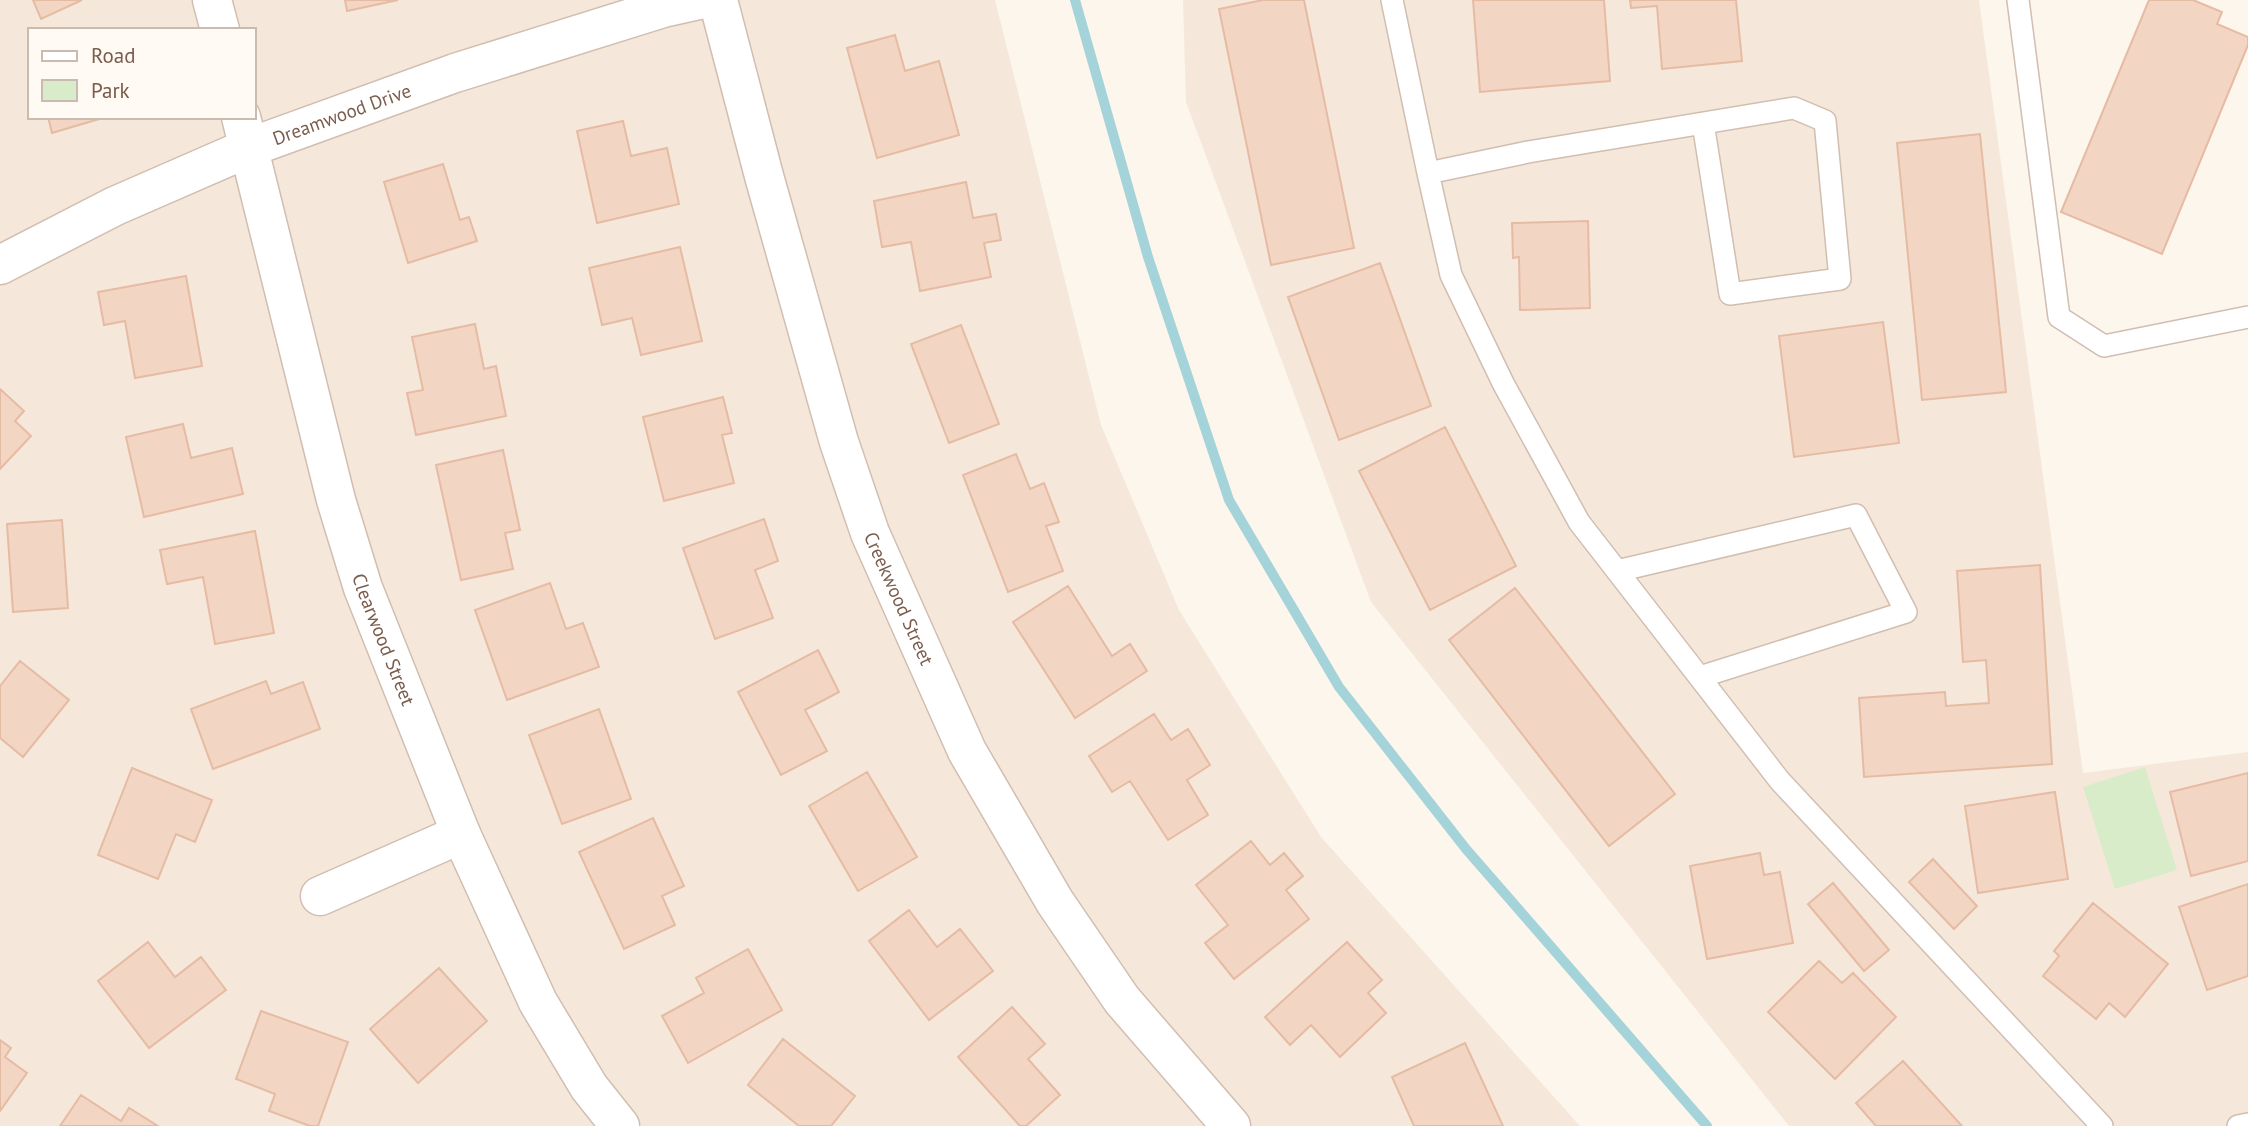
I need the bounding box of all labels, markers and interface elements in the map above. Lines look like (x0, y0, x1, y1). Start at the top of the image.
legend (28, 28, 256, 119)
text: Road (91, 42, 135, 69)
text: Park (91, 77, 130, 104)
street label: Dreamwood Drive (269, 78, 414, 150)
street label: Creekwood Street (859, 528, 939, 669)
street label: Clearwood Street (347, 570, 421, 709)

